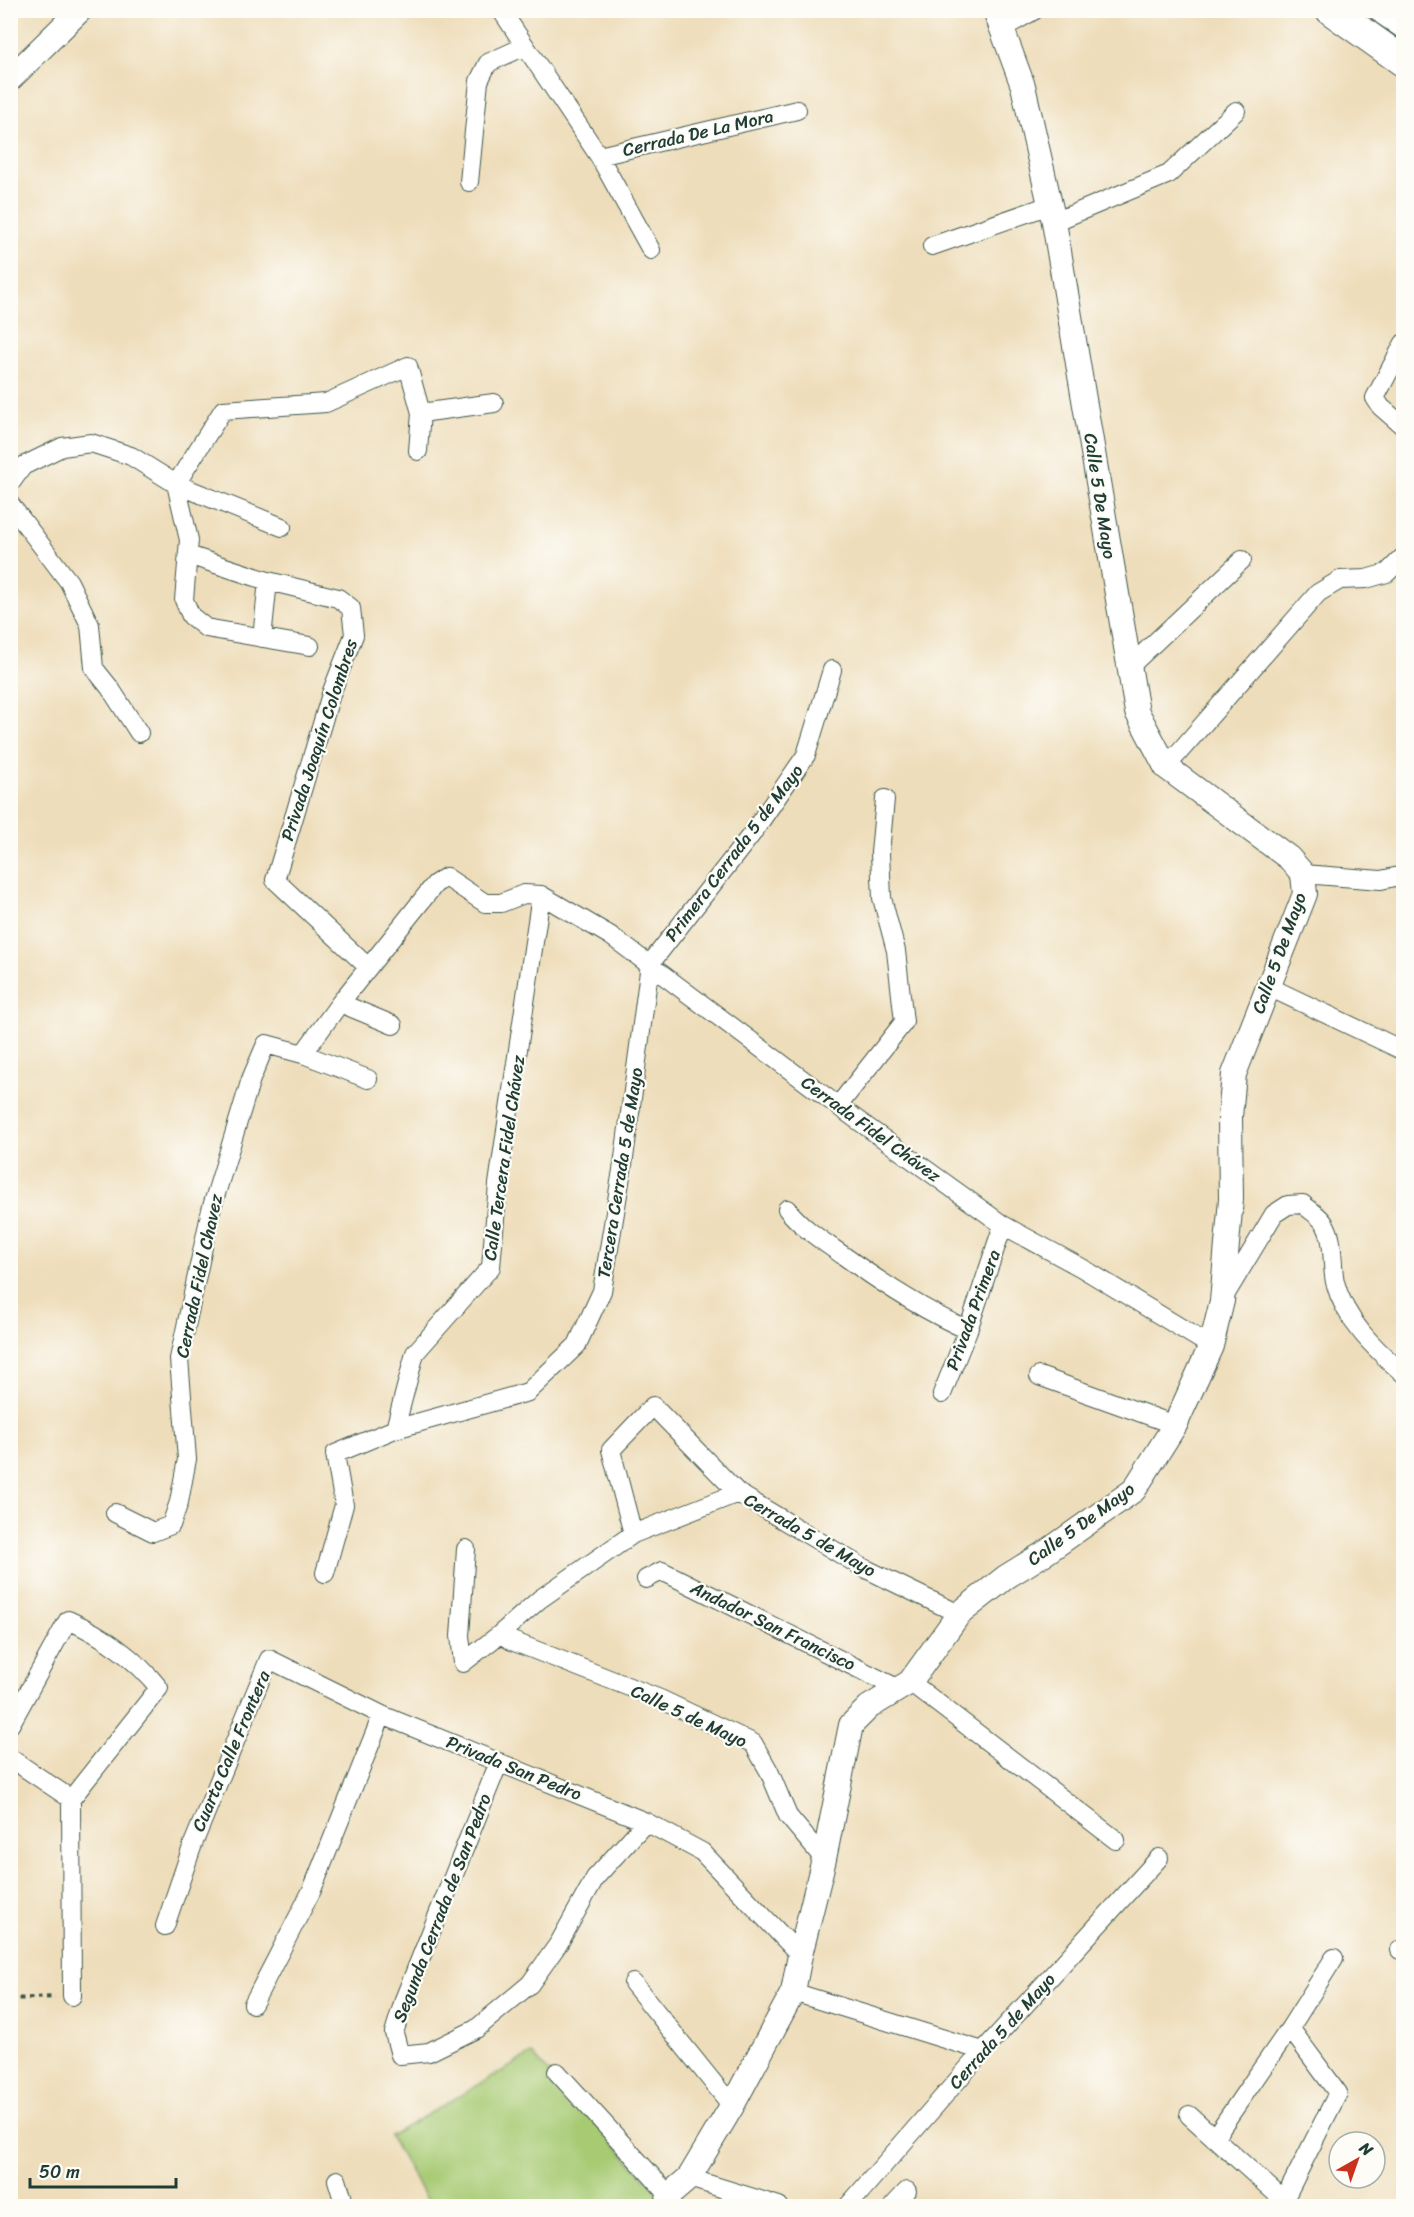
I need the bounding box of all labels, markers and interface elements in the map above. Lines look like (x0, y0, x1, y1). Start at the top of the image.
street label: Cerrada De La Mora (619, 100, 777, 166)
street label: Calle 5 De Mayo (1074, 431, 1126, 561)
street label: Privada Joaquín Colombres (271, 634, 367, 845)
street label: Primera Cerrada 5 de Mayo (656, 757, 812, 949)
street label: Calle 5 De Mayo (1242, 888, 1316, 1018)
street label: Calle Tercera Fidel Chávez (474, 1053, 534, 1263)
street label: Tercera Cerrada 5 de Mayo (588, 1065, 652, 1281)
street label: Cerrada Fidel Chávez (794, 1067, 948, 1191)
street label: Cerrada Fidel Chavez (166, 1191, 232, 1361)
street label: Privada Primera (936, 1245, 1010, 1375)
street label: Calle 5 De Mayo (1020, 1474, 1142, 1574)
street label: Cerrada 5 de Mayo (738, 1484, 882, 1586)
street label: Andador San Francisco (684, 1572, 861, 1680)
street label: Cuarta Calle Frontera (183, 1664, 280, 1837)
street label: Calle 5 de Mayo (626, 1675, 752, 1757)
street label: Privada San Pedro (441, 1726, 587, 1810)
street label: Segunda Cerrada de San Pedro (384, 1789, 500, 2027)
street label: Cerrada 5 de Mayo (940, 1965, 1064, 2097)
north arrow (1327, 2130, 1387, 2190)
text: N (1352, 2134, 1381, 2164)
scale bar (30, 2151, 176, 2189)
text: 50 m (39, 2156, 80, 2188)

